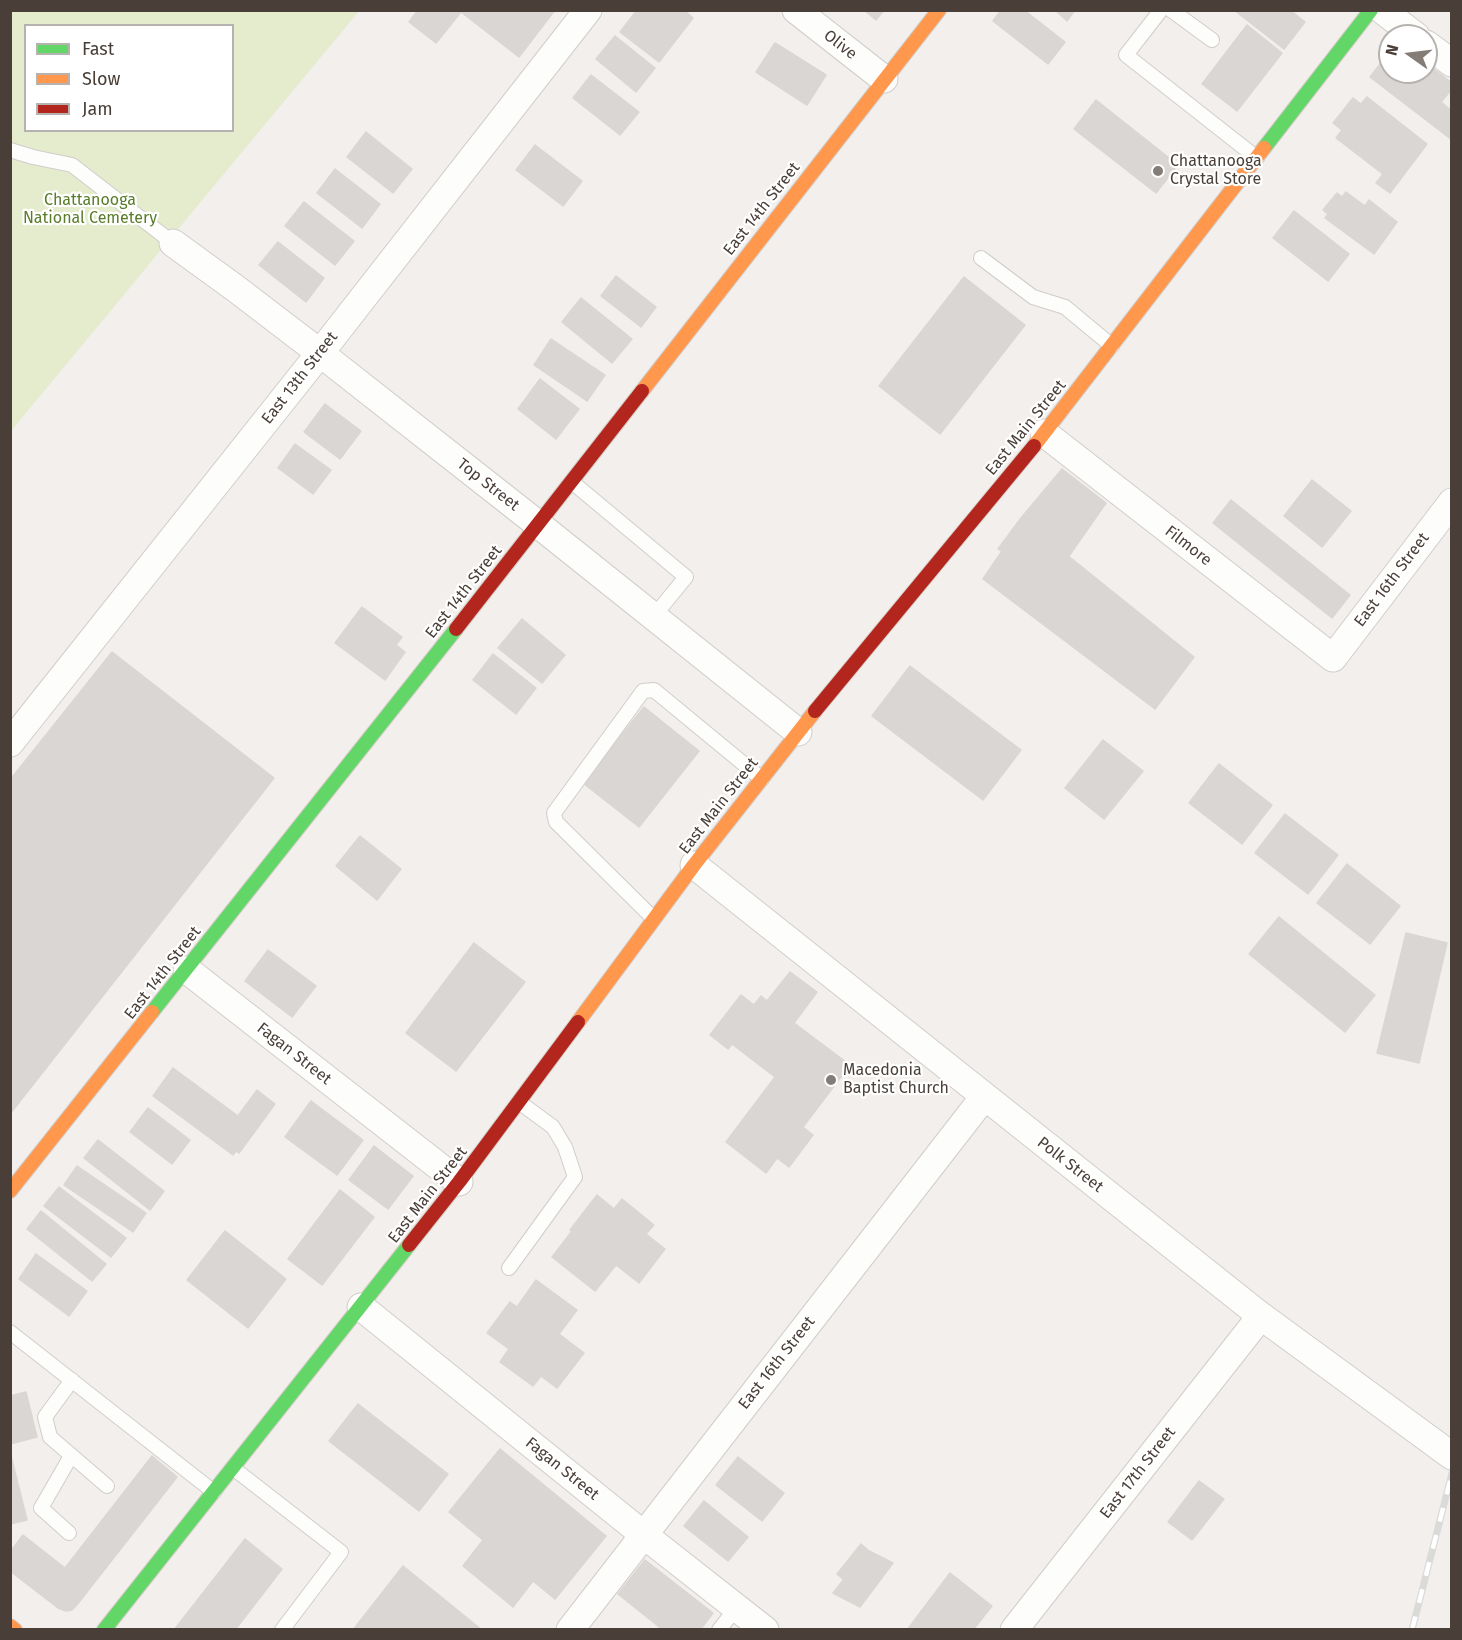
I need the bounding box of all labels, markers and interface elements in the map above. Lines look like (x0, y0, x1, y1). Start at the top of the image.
legend (24, 24, 234, 132)
north arrow (1378, 24, 1438, 84)
street label: Olive (820, 26, 860, 64)
text: Fast (82, 38, 114, 60)
text: N (1381, 43, 1402, 57)
text: Slow (82, 68, 120, 90)
text: Jam (82, 98, 113, 120)
place label: Chattanooga Crystal Store (1170, 152, 1262, 190)
street label: East 14th Street (720, 159, 804, 259)
marker: Chattanooga Crystal Store (1151, 164, 1165, 178)
park label: Chattanooga National Cemetery (23, 191, 157, 229)
street label: East 13th Street (258, 328, 342, 428)
street label: East Main Street (982, 376, 1070, 480)
street label: Top Street (453, 455, 523, 515)
street label: Filmore (1161, 522, 1215, 570)
street label: East 16th Street (1350, 529, 1434, 631)
street label: East 14th Street (422, 542, 506, 642)
street label: East Main Street (675, 754, 763, 858)
street label: East 14th Street (121, 923, 205, 1023)
street label: Fagan Street (253, 1019, 335, 1089)
place label: Macedonia Baptist Church (843, 1061, 949, 1099)
marker: Macedonia Baptist Church (824, 1073, 838, 1087)
street label: Polk Street (1033, 1133, 1107, 1197)
street label: East Main Street (384, 1143, 472, 1247)
street label: East 16th Street (735, 1313, 819, 1413)
street label: East 17th Street (1096, 1423, 1180, 1523)
street label: Fagan Street (521, 1433, 603, 1505)

